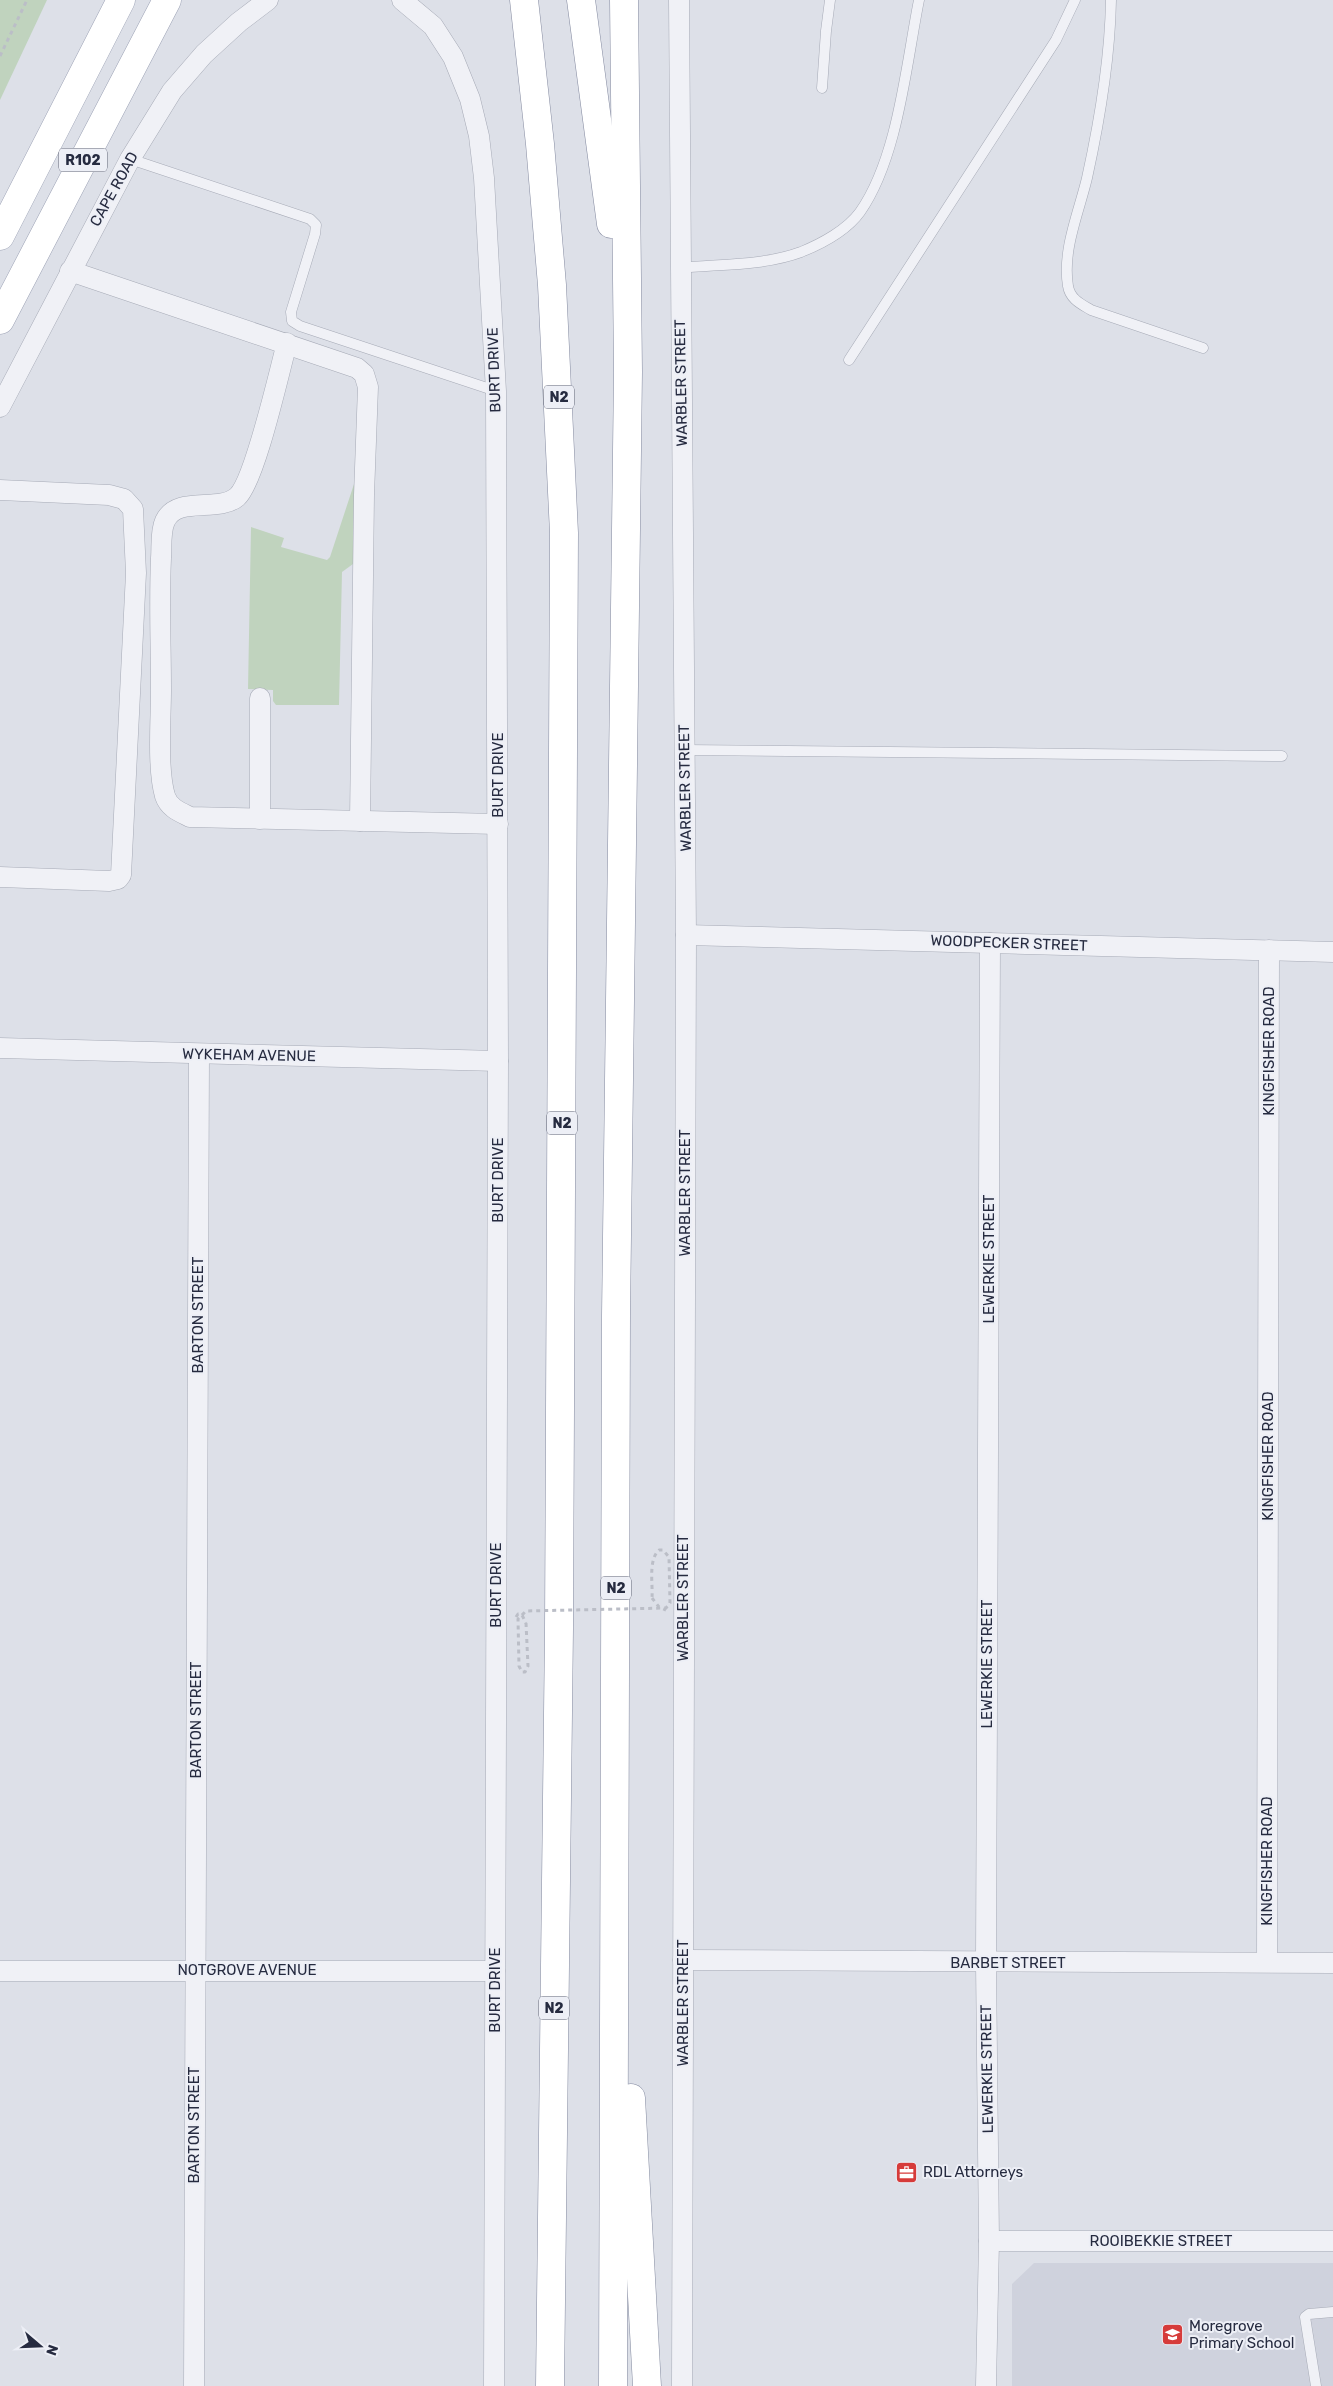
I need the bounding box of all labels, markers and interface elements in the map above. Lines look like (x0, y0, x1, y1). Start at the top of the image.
road number: R102 (59, 148, 107, 172)
street label: CAPE ROAD (86, 149, 142, 229)
street label: WARBLER STREET (671, 319, 691, 447)
street label: BURT DRIVE (484, 327, 504, 413)
road number: N2 (544, 386, 574, 408)
street label: WARBLER STREET (675, 724, 695, 852)
street label: BURT DRIVE (489, 732, 507, 818)
street label: WOODPECKER STREET (930, 931, 1088, 955)
street label: KINGFISHER ROAD (1260, 986, 1278, 1116)
street label: WYKEHAM AVENUE (182, 1045, 316, 1065)
road number: N2 (547, 1112, 577, 1134)
street label: WARBLER STREET (676, 1129, 694, 1257)
street label: BURT DRIVE (489, 1137, 507, 1223)
street label: LEWERKIE STREET (980, 1194, 998, 1323)
street label: BARTON STREET (189, 1256, 207, 1373)
street label: KINGFISHER ROAD (1259, 1391, 1277, 1521)
street label: WARBLER STREET (674, 1534, 692, 1662)
street label: BURT DRIVE (487, 1542, 505, 1628)
road number: N2 (601, 1576, 631, 1600)
street label: LEWERKIE STREET (978, 1599, 996, 1728)
street label: BARTON STREET (187, 1661, 205, 1778)
street label: KINGFISHER ROAD (1258, 1796, 1276, 1926)
street label: WARBLER STREET (674, 1939, 692, 2067)
street label: BURT DRIVE (486, 1947, 504, 2033)
street label: BARBET STREET (950, 1954, 1066, 1972)
street label: NOTGROVE AVENUE (177, 1961, 317, 1979)
road number: N2 (539, 1996, 569, 2020)
street label: LEWERKIE STREET (977, 2004, 997, 2134)
street label: BARTON STREET (185, 2066, 203, 2183)
office icon: RDL Attorneys (895, 2160, 919, 2184)
place label: RDL Attorneys (923, 2163, 1023, 2181)
street label: ROOIBEKKIE STREET (1090, 2232, 1233, 2250)
place label: Moregrove Primary School (1189, 2317, 1294, 2352)
north arrow (15, 2321, 65, 2371)
school or university icon: Moregrove Primary School (1161, 2323, 1185, 2347)
text: N (42, 2343, 61, 2358)

